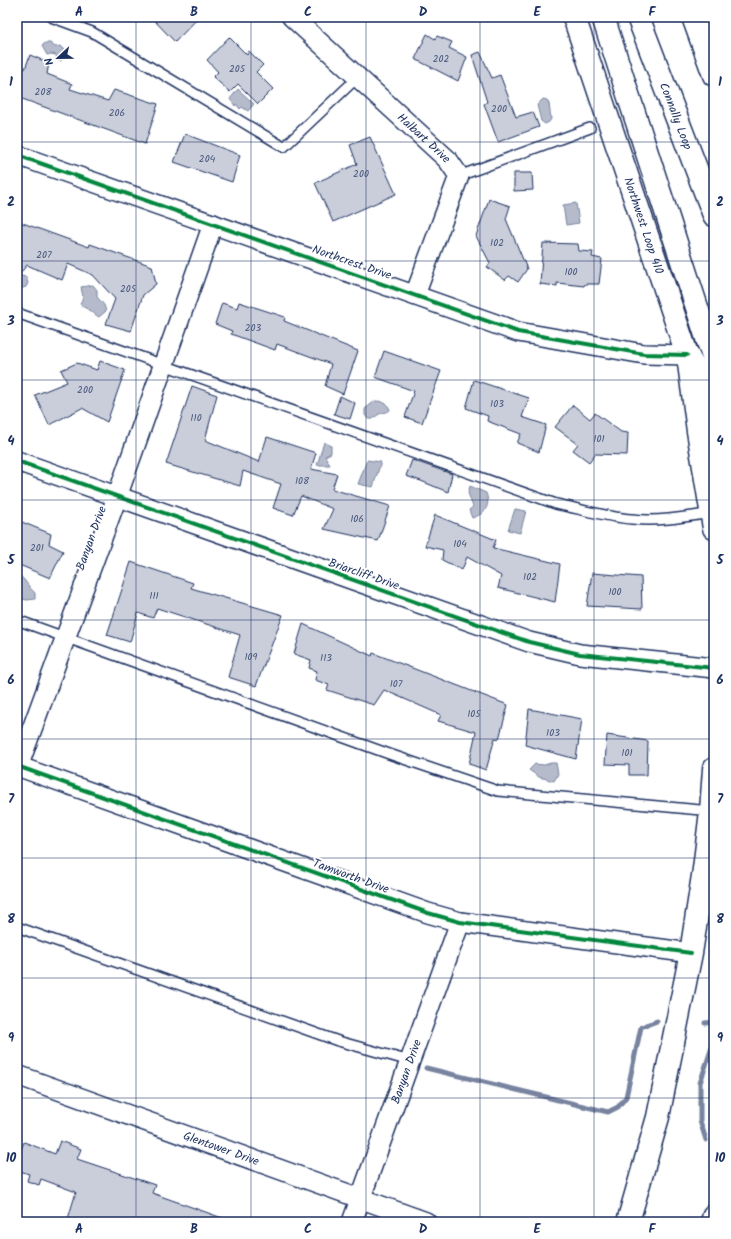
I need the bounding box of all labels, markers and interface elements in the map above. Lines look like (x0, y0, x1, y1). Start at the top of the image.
text: A (75, 2, 83, 23)
text: B (190, 2, 198, 23)
text: C (304, 2, 312, 23)
text: D (419, 2, 428, 23)
text: E (533, 2, 541, 23)
text: F (648, 2, 656, 23)
north arrow (38, 38, 78, 78)
house number: 202 (433, 51, 449, 67)
text: N (40, 55, 59, 68)
house number: 205 (229, 61, 246, 77)
text: 1 (9, 72, 13, 93)
text: 1 (718, 72, 722, 93)
street label: Connally Loop (654, 80, 697, 153)
house number: 208 (35, 84, 52, 100)
house number: 200 (491, 101, 507, 117)
house number: 206 (109, 105, 125, 121)
street label: Halbart Drive (392, 109, 455, 168)
house number: 204 (199, 151, 216, 167)
house number: 200 (353, 166, 369, 182)
street label: Northwest Loop 410 (618, 175, 668, 277)
text: 2 (7, 192, 15, 213)
text: 2 (716, 192, 724, 213)
house number: 102 (490, 235, 504, 251)
street label: Northcrest Drive (310, 240, 395, 285)
house number: 207 (36, 247, 52, 263)
house number: 100 (564, 264, 578, 280)
house number: 205 (120, 281, 137, 297)
text: 3 (6, 311, 15, 332)
text: 3 (715, 311, 724, 332)
house number: 203 (245, 320, 262, 336)
house number: 200 (77, 382, 93, 398)
house number: 103 (490, 396, 504, 412)
house number: 110 (190, 410, 202, 426)
text: 4 (7, 431, 15, 452)
house number: 101 (593, 431, 605, 447)
text: 4 (716, 431, 724, 452)
house number: 108 (295, 473, 310, 489)
street label: Banyan Drive (71, 503, 112, 573)
house number: 106 (350, 511, 364, 527)
house number: 104 (453, 536, 467, 552)
house number: 201 (30, 540, 44, 556)
text: 5 (7, 550, 16, 571)
text: 5 (716, 550, 725, 571)
street label: Briarcliff Drive (326, 553, 403, 596)
house number: 102 (523, 569, 537, 585)
house number: 100 (608, 584, 622, 600)
house number: 111 (149, 588, 159, 604)
house number: 109 (244, 649, 258, 665)
house number: 113 (320, 650, 332, 666)
text: 6 (7, 670, 15, 691)
text: 6 (716, 670, 724, 691)
house number: 107 (390, 676, 403, 692)
house number: 105 (467, 706, 481, 722)
house number: 103 (546, 725, 560, 741)
house number: 101 (621, 745, 633, 761)
text: 7 (8, 789, 15, 810)
text: 7 (717, 789, 724, 810)
street label: Tamworth Drive (310, 854, 392, 899)
text: 8 (7, 909, 15, 930)
text: 8 (716, 909, 724, 930)
text: 9 (8, 1028, 15, 1049)
text: 9 (717, 1028, 724, 1049)
street label: Banyan Drive (386, 1036, 427, 1106)
street label: Glentower Drive (180, 1126, 262, 1171)
text: 10 (6, 1148, 17, 1169)
text: 10 (715, 1148, 726, 1169)
text: A (75, 1219, 83, 1239)
text: B (190, 1219, 198, 1239)
text: C (304, 1219, 312, 1239)
text: D (419, 1219, 428, 1239)
text: E (533, 1219, 541, 1239)
text: F (648, 1219, 656, 1239)

